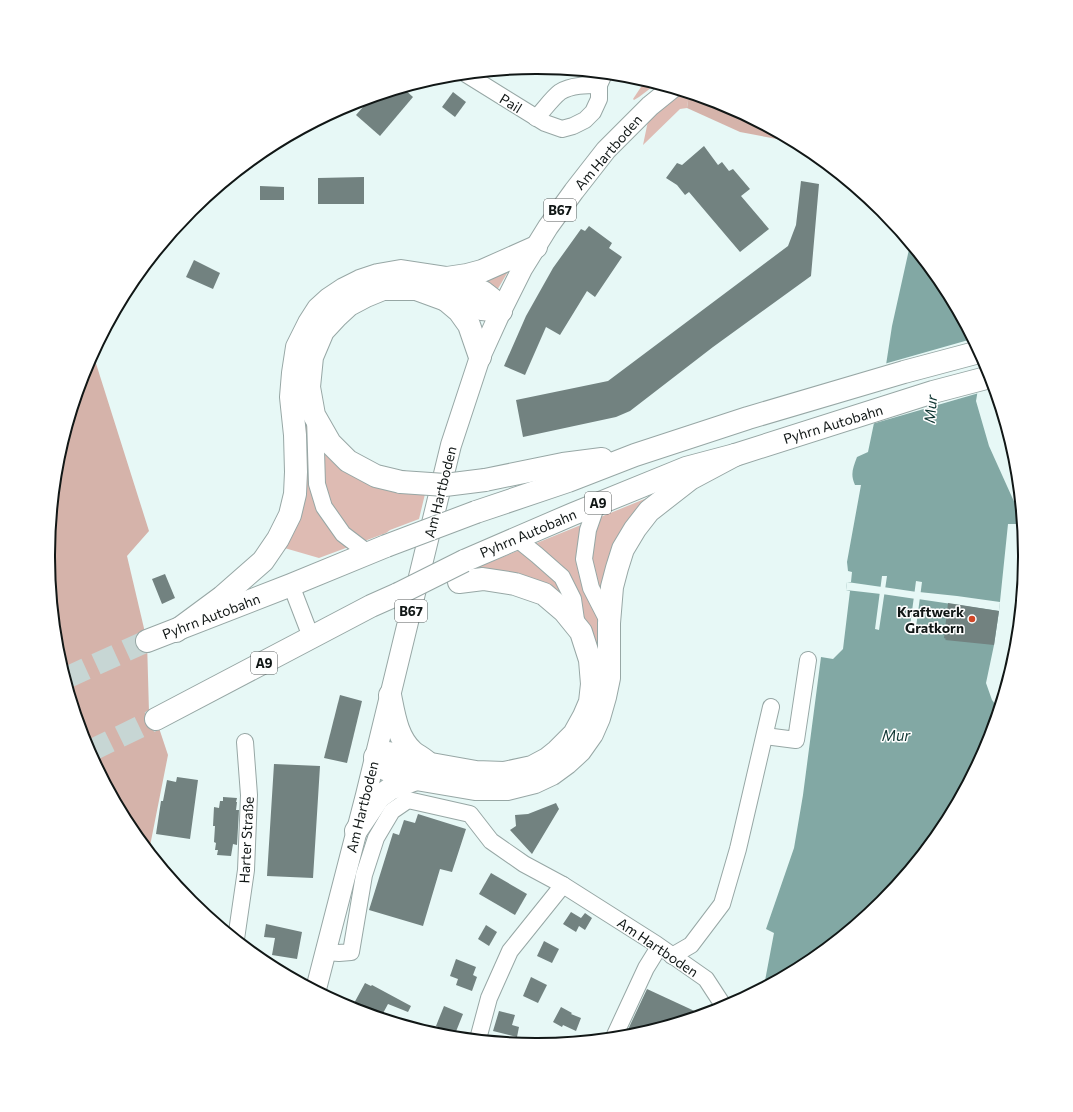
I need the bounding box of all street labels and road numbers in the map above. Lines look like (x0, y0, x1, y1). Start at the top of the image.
street label: Pail (497, 90, 525, 116)
street label: Am Hartboden (571, 111, 645, 193)
road number: B67 (544, 199, 576, 221)
street label: Pyhrn Autobahn (781, 401, 885, 447)
street label: Am Hartboden (420, 444, 460, 540)
road number: A9 (585, 492, 611, 514)
street label: Pyhrn Autobahn (477, 505, 579, 561)
street label: Pyhrn Autobahn (160, 590, 262, 642)
road number: B67 (395, 600, 427, 622)
road number: A9 (251, 652, 277, 674)
street label: Am Hartboden (342, 759, 382, 855)
street label: Harter Straße (235, 796, 257, 884)
street label: Am Hartboden (614, 914, 702, 980)

